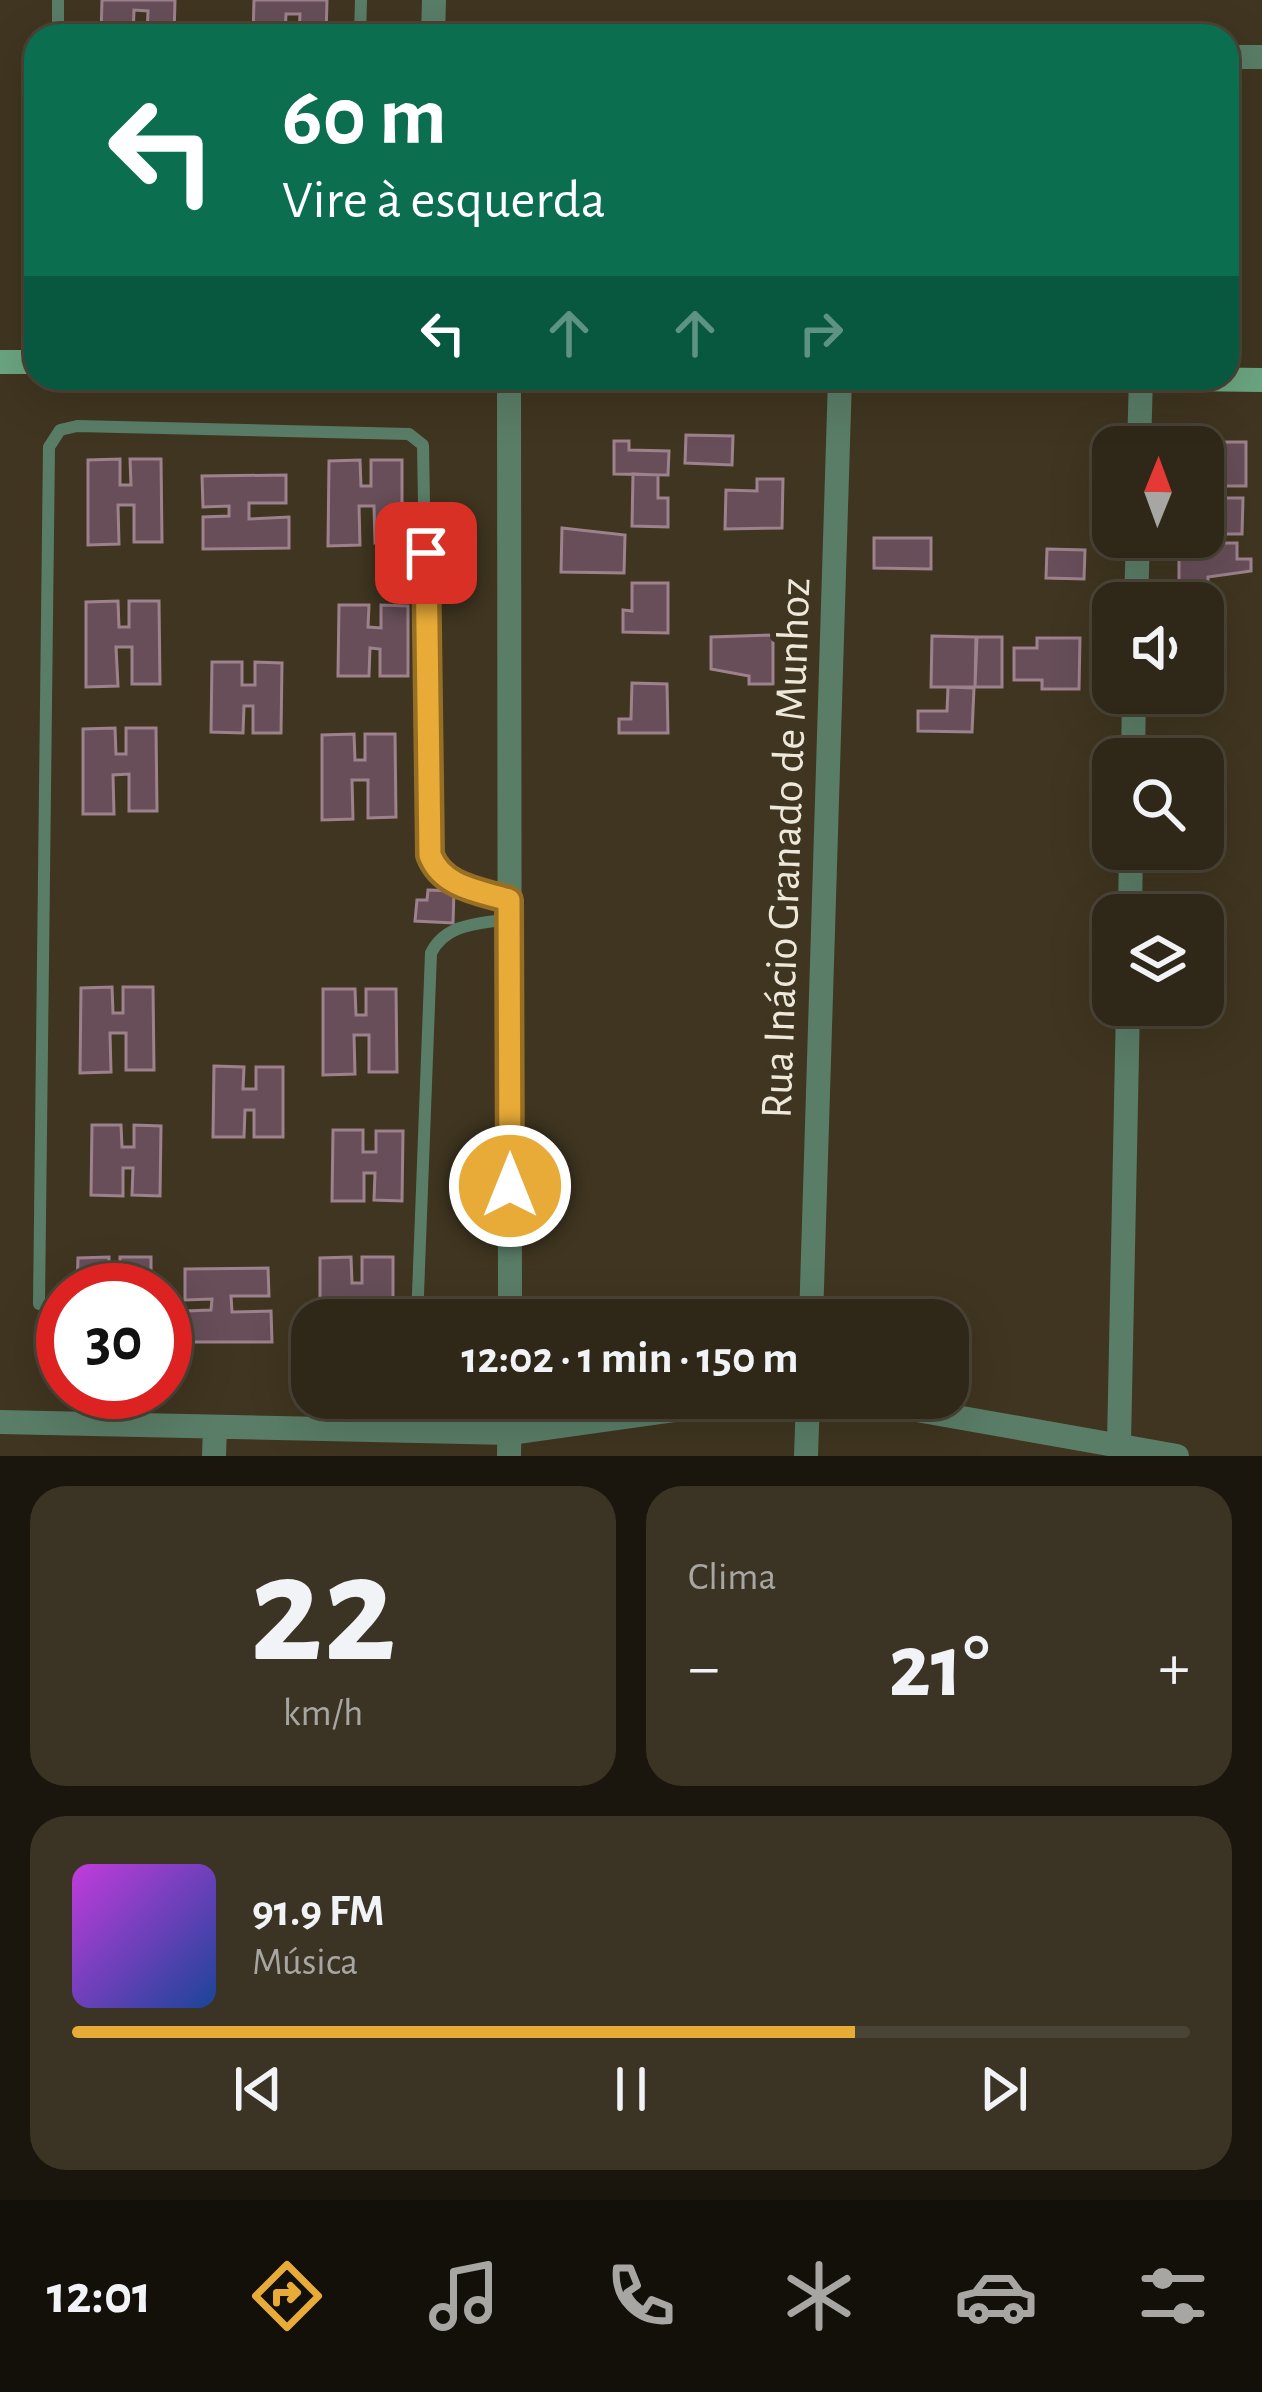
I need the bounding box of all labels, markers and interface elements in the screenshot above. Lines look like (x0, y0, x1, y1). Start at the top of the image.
icon: left (84, 72, 240, 228)
text: 60 m (282, 76, 447, 160)
text: Vire à esquerda (282, 174, 606, 228)
icon: left (410, 300, 476, 366)
icon: ahead (536, 300, 602, 366)
icon: ahead (662, 300, 728, 366)
icon: right (788, 300, 854, 366)
north arrow (1092, 426, 1224, 558)
map controls (1092, 426, 1224, 1026)
pin (375, 502, 477, 604)
icon: arrive (393, 520, 459, 586)
street label: Rua Inácio Granado de Munhoz (755, 577, 818, 1119)
button: sound (1092, 582, 1224, 714)
button: search (1092, 738, 1224, 870)
button: layers (1092, 894, 1224, 1026)
position arrow (447, 1123, 573, 1249)
speed limit sign: 30 (36, 1263, 192, 1419)
text: 12:02 · 1 min · 150 m (461, 1336, 799, 1381)
text: 22 (250, 1534, 396, 1690)
text: Clima (688, 1558, 777, 1597)
text: 21° (888, 1623, 990, 1713)
text: − (688, 1635, 720, 1701)
text: + (1158, 1635, 1190, 1701)
text: km/h (283, 1694, 363, 1733)
text: 91.9 FM (252, 1889, 385, 1934)
text: Música (252, 1943, 358, 1982)
icon: previous (225, 2056, 291, 2122)
icon: pause (598, 2056, 664, 2122)
icon: next (971, 2056, 1037, 2122)
icon: directions (245, 2254, 329, 2338)
icon: music (422, 2254, 506, 2338)
icon: phone (599, 2254, 683, 2338)
icon: climate (777, 2254, 861, 2338)
icon: car (954, 2254, 1038, 2338)
icon: filters (1131, 2254, 1215, 2338)
text: 12:01 (47, 2269, 151, 2323)

